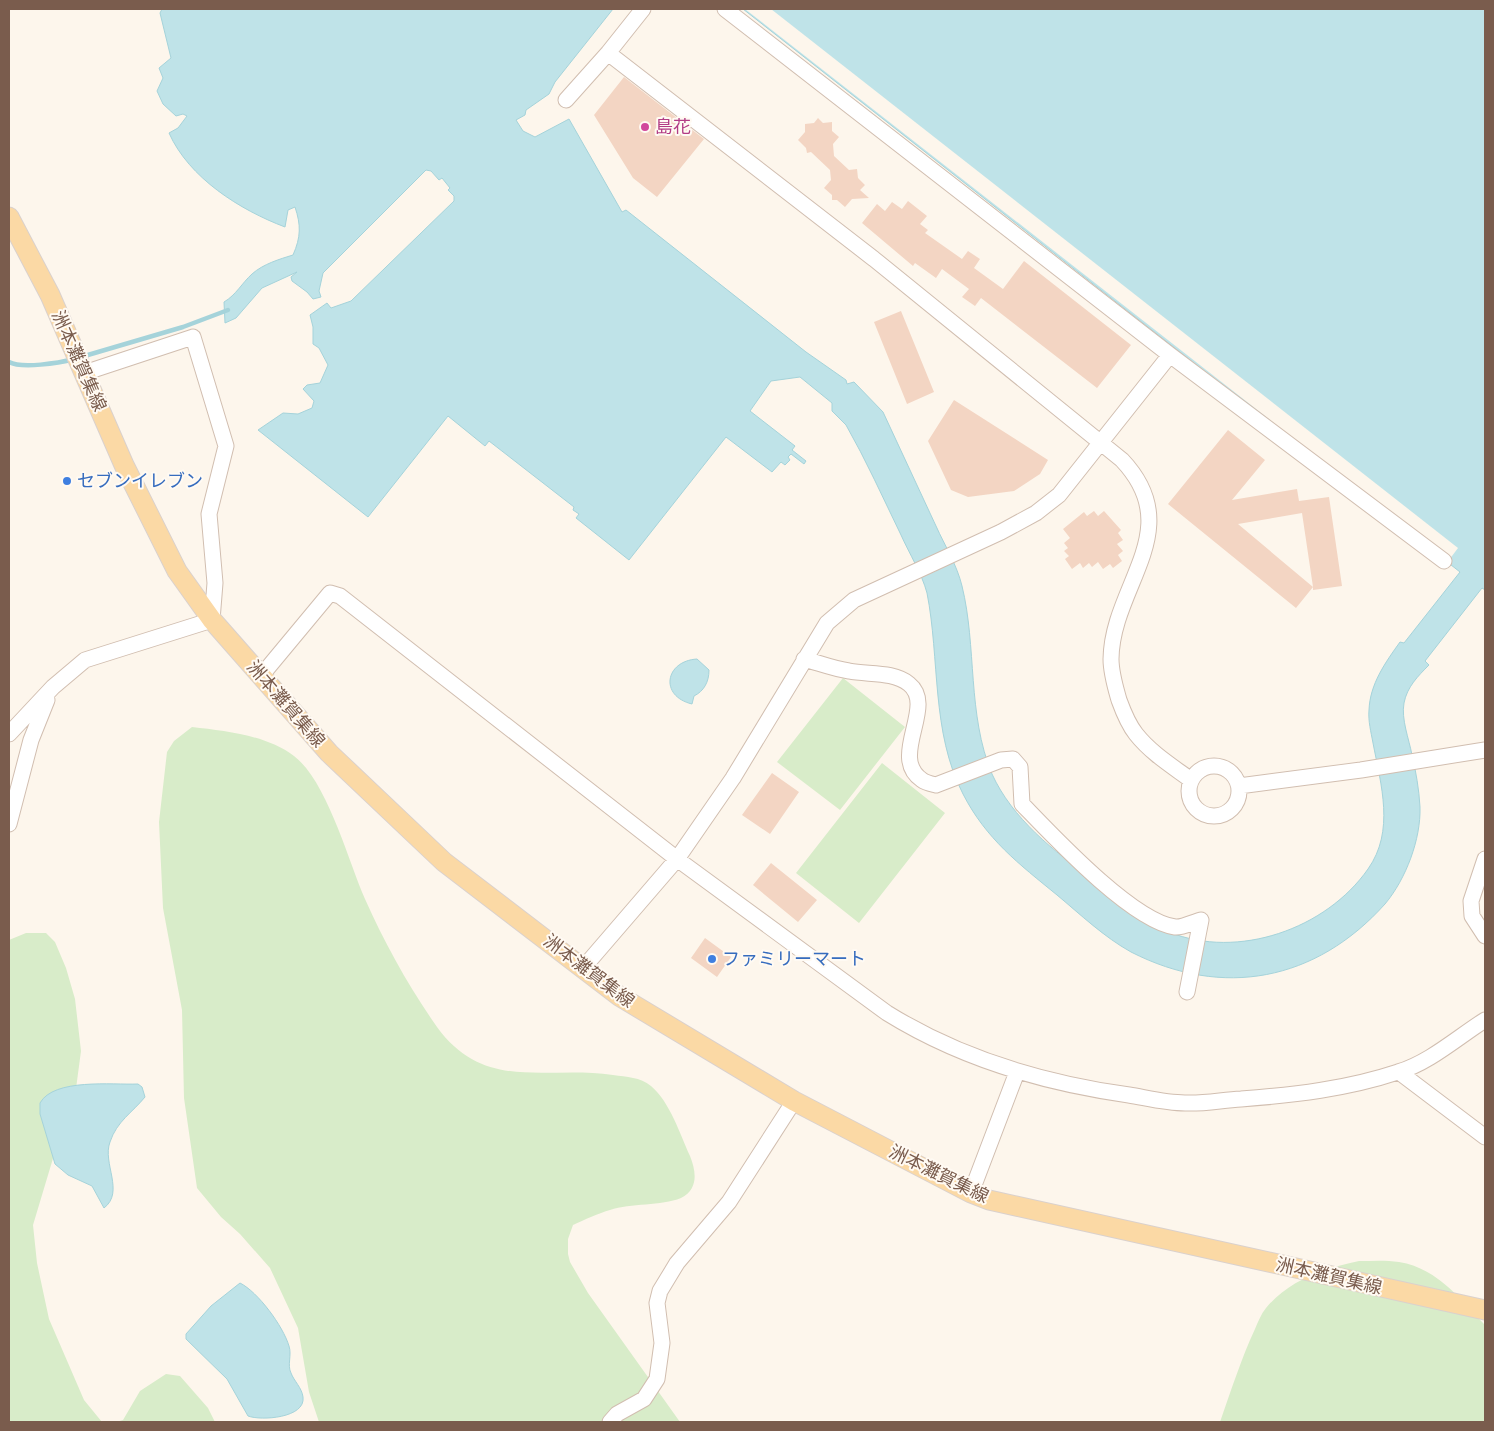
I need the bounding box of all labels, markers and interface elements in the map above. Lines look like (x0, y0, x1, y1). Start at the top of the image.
place label: 島花 (655, 115, 691, 137)
marker: 島花 (639, 121, 651, 133)
street label: 洲本灘賀集線 (48, 307, 112, 414)
place label: セブンイレブン (77, 469, 203, 491)
marker: セブンイレブン (61, 475, 73, 487)
street label: 洲本灘賀集線 (243, 655, 330, 751)
street label: 洲本灘賀集線 (540, 929, 639, 1011)
place label: ファミリーマート (722, 947, 866, 969)
marker: ファミリーマート (706, 953, 718, 965)
street label: 洲本灘賀集線 (886, 1140, 993, 1207)
street label: 洲本灘賀集線 (1274, 1252, 1384, 1298)

